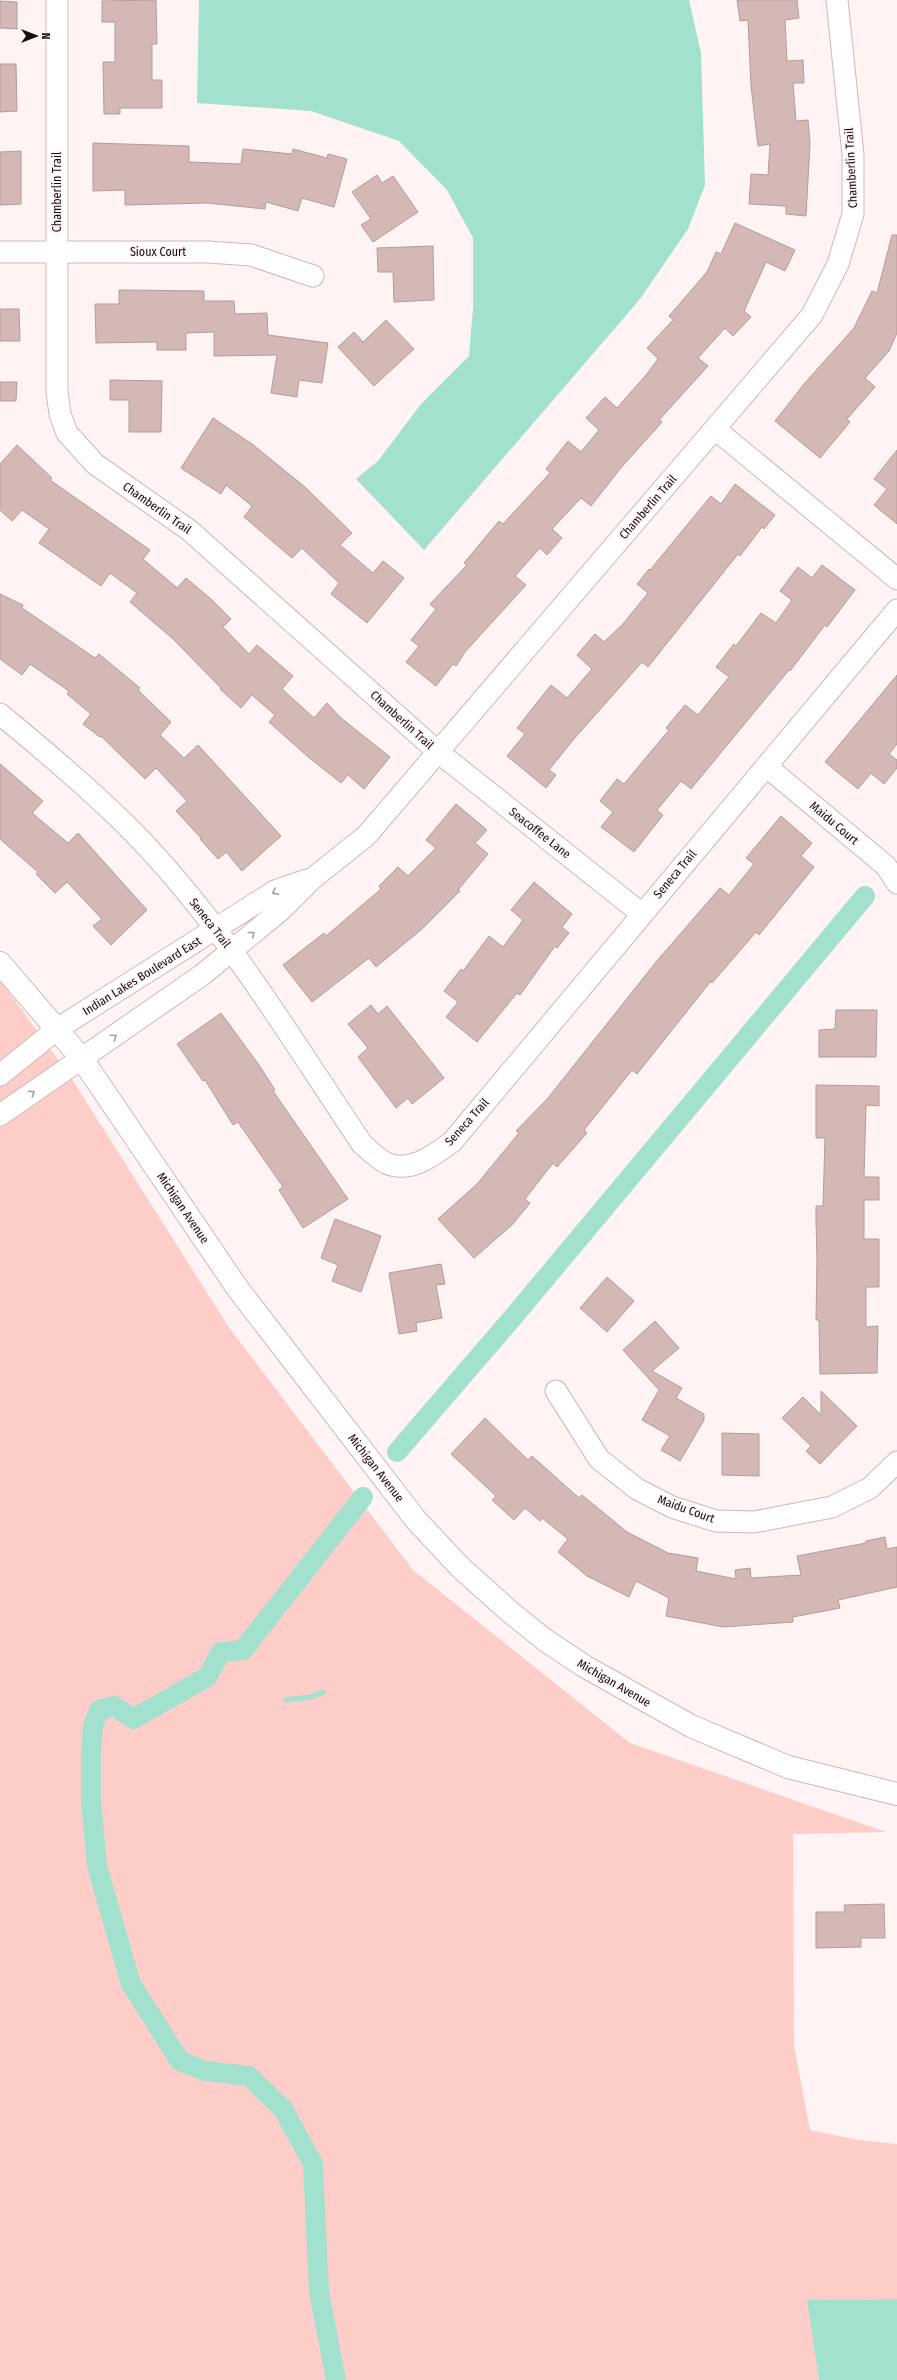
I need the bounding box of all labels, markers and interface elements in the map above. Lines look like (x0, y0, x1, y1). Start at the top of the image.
north arrow (16, 16, 56, 56)
text: N (39, 33, 52, 39)
street label: Chamberlin Trail (842, 128, 860, 208)
street label: Chamberlin Trail (50, 152, 64, 232)
street label: Sioux Court (130, 245, 186, 259)
street label: Chamberlin Trail (616, 472, 680, 542)
street label: Chamberlin Trail (120, 479, 194, 537)
street label: Chamberlin Trail (367, 688, 437, 752)
street label: Maidu Court (807, 799, 861, 848)
street label: Seacoffee Lane (506, 805, 574, 861)
street label: Seneca Trail (651, 847, 699, 901)
one-way arrow (272, 887, 279, 895)
street label: Seneca Trail (186, 895, 234, 951)
one-way arrow (247, 931, 255, 938)
street label: Indian Lakes Boulevard East (80, 934, 204, 1018)
one-way arrow (110, 1034, 117, 1042)
one-way arrow (28, 1090, 35, 1098)
street label: Seneca Trail (442, 1095, 492, 1149)
street label: Michigan Avenue (154, 1170, 212, 1246)
street label: Michigan Avenue (345, 1431, 407, 1505)
street label: Maidu Court (656, 1492, 716, 1526)
street label: Michigan Avenue (575, 1656, 653, 1710)

